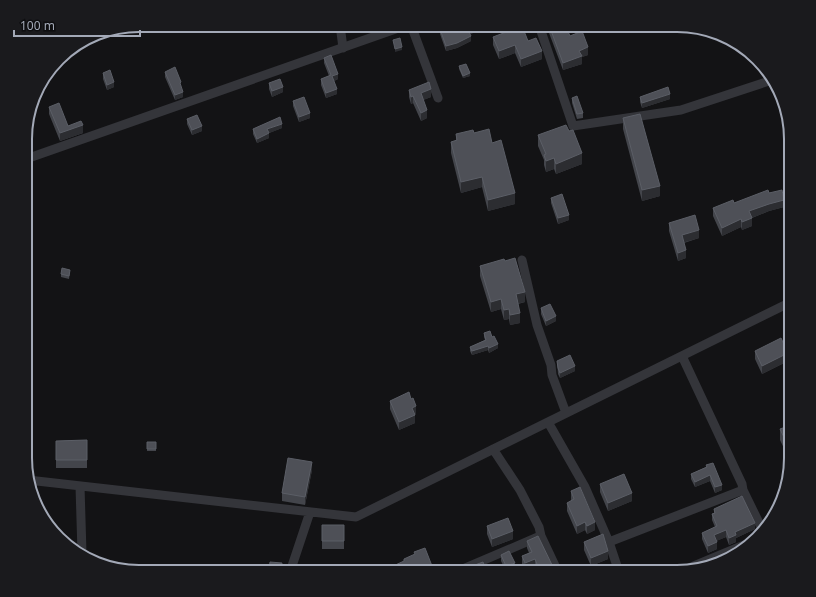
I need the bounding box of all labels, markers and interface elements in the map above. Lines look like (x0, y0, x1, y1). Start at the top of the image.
scale bar (14, 12, 140, 38)
text: 100 m (20, 17, 55, 34)

